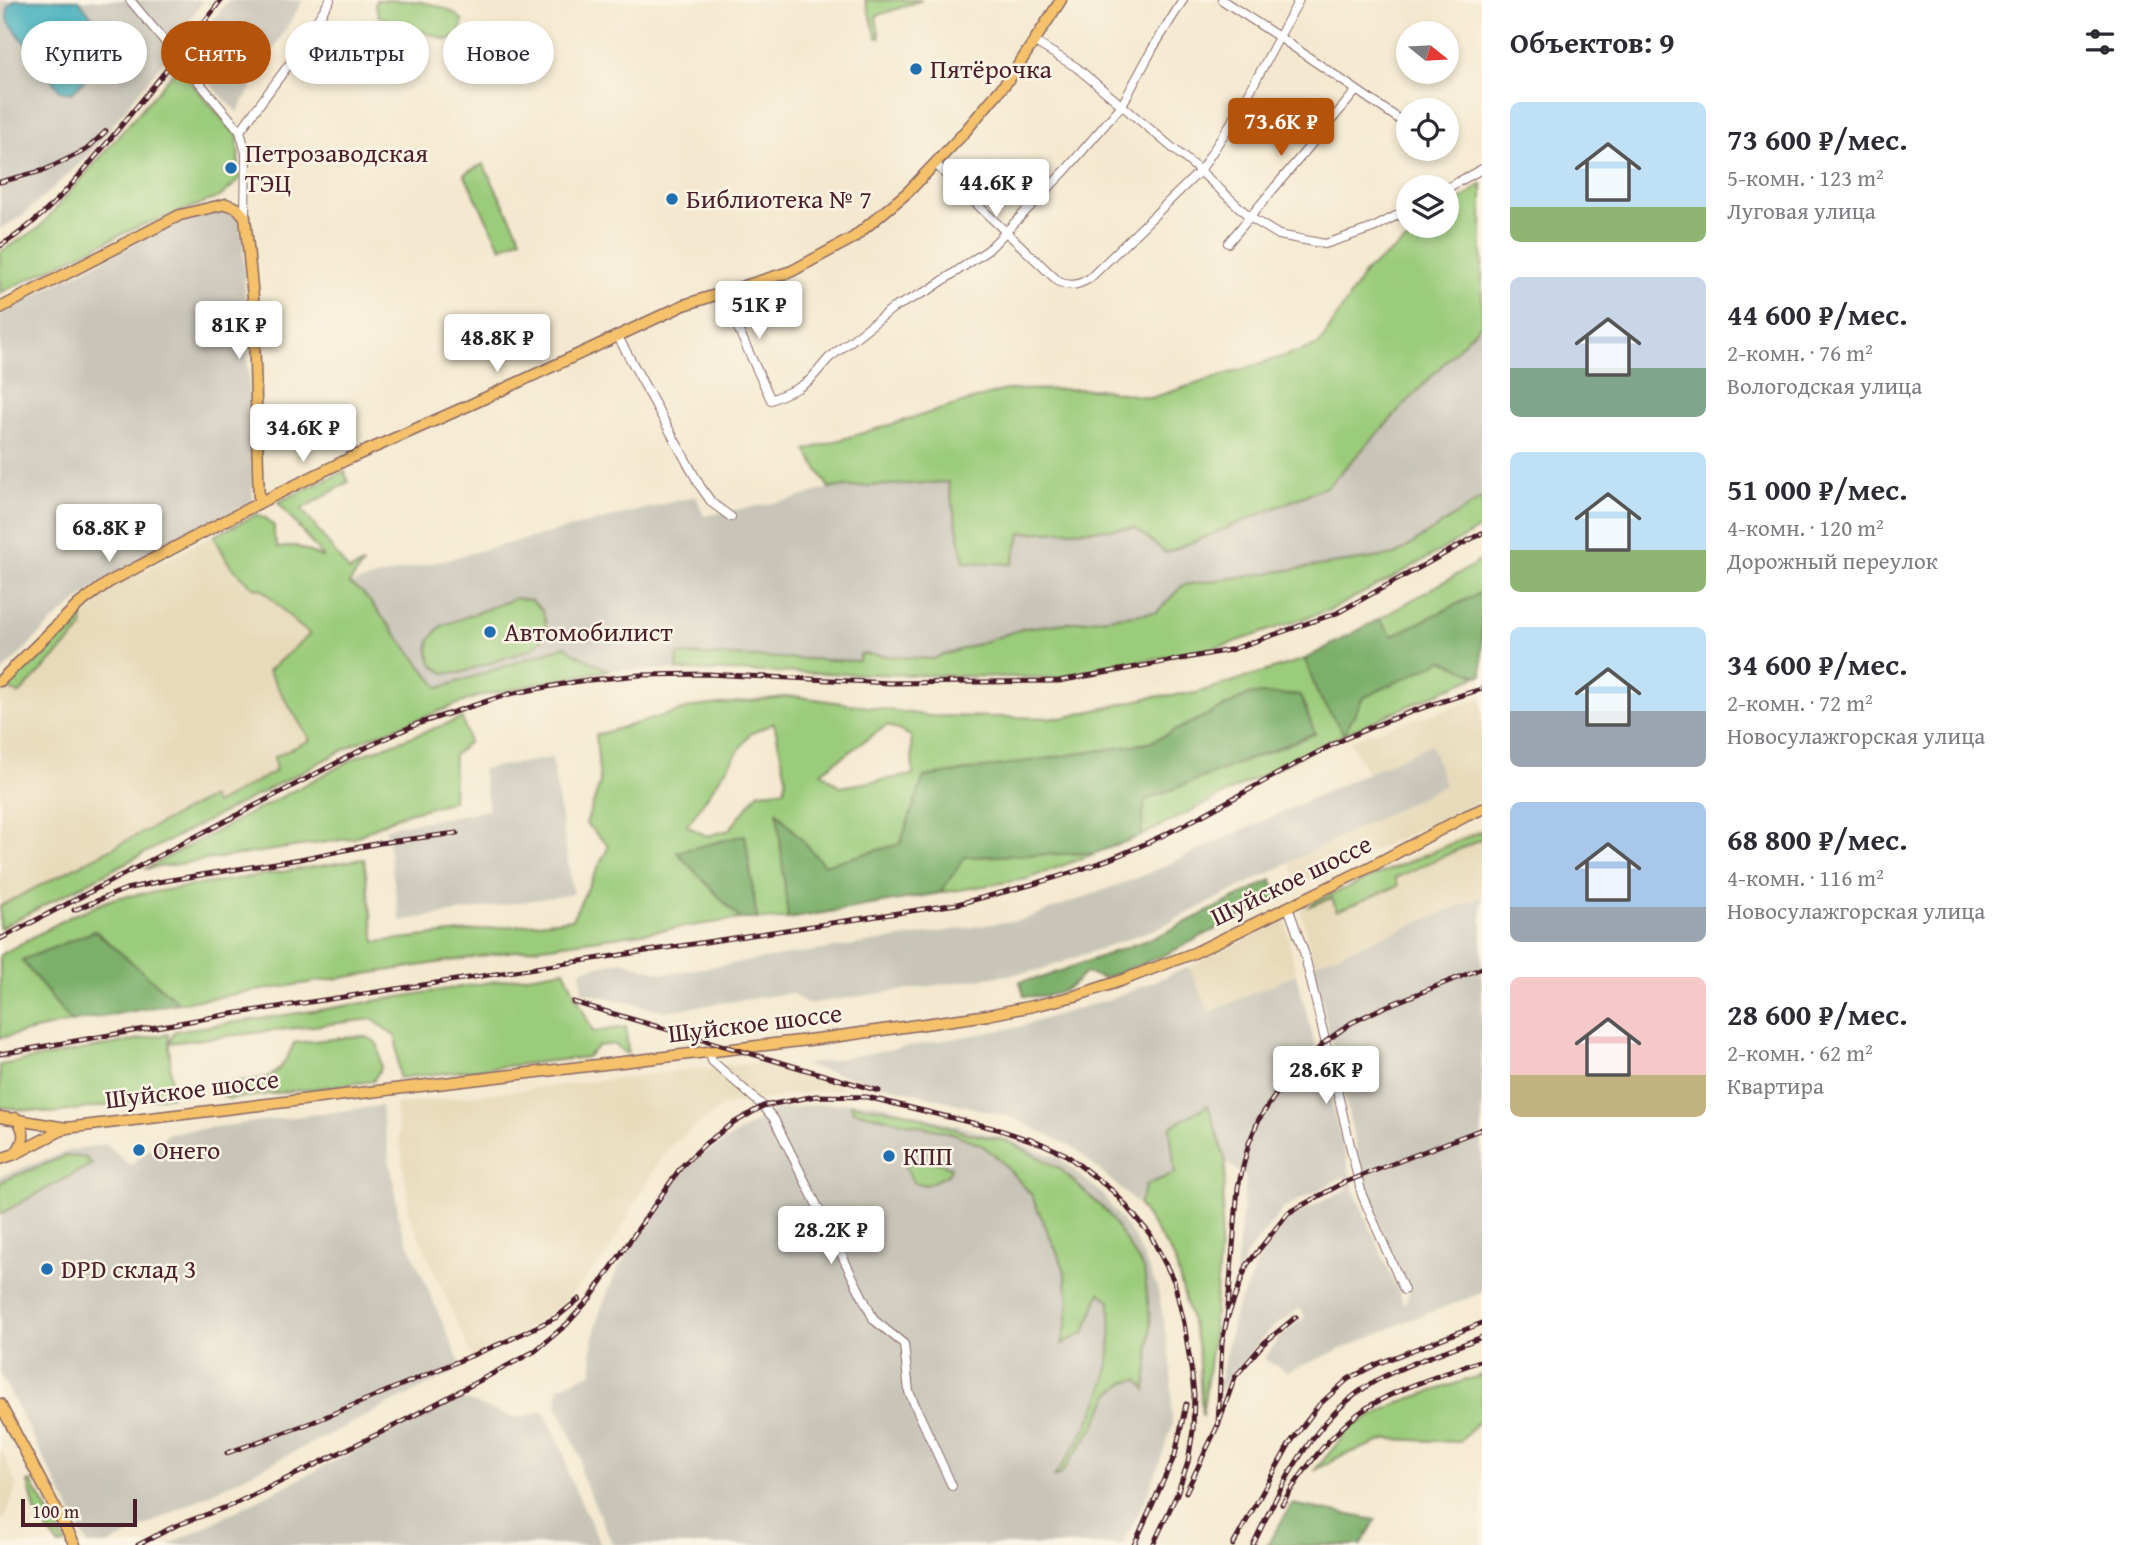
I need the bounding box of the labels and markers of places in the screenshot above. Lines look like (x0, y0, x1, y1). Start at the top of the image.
place label: Пятёрочка (930, 49, 1052, 88)
marker: Пятёрочка (908, 61, 924, 77)
pin: 73.6K ₽ (1216, 99, 1346, 158)
place label: Петрозаводская ТЭЦ (245, 133, 428, 202)
marker: Петрозаводская ТЭЦ (223, 160, 239, 176)
pin: 44.6K ₽ (931, 160, 1061, 219)
place label: Библиотека № 7 (686, 179, 872, 218)
marker: Библиотека № 7 (664, 191, 680, 207)
pin: 51K ₽ (710, 282, 808, 341)
pin: 81K ₽ (190, 302, 288, 361)
pin: 48.8K ₽ (432, 314, 562, 374)
pin: 34.6K ₽ (238, 405, 368, 464)
pin: 68.8K ₽ (44, 504, 174, 564)
place label: Автомобилист (504, 612, 673, 651)
marker: Автомобилист (482, 624, 498, 640)
pin: 28.6K ₽ (1261, 1046, 1391, 1106)
place label: Онего (153, 1130, 220, 1169)
place label: КПП (903, 1136, 953, 1175)
marker: Онего (131, 1142, 147, 1158)
marker: КПП (881, 1148, 897, 1164)
pin: 28.2K ₽ (766, 1206, 896, 1266)
place label: DPD склад 3 (61, 1249, 196, 1288)
marker: DPD склад 3 (39, 1261, 55, 1277)

